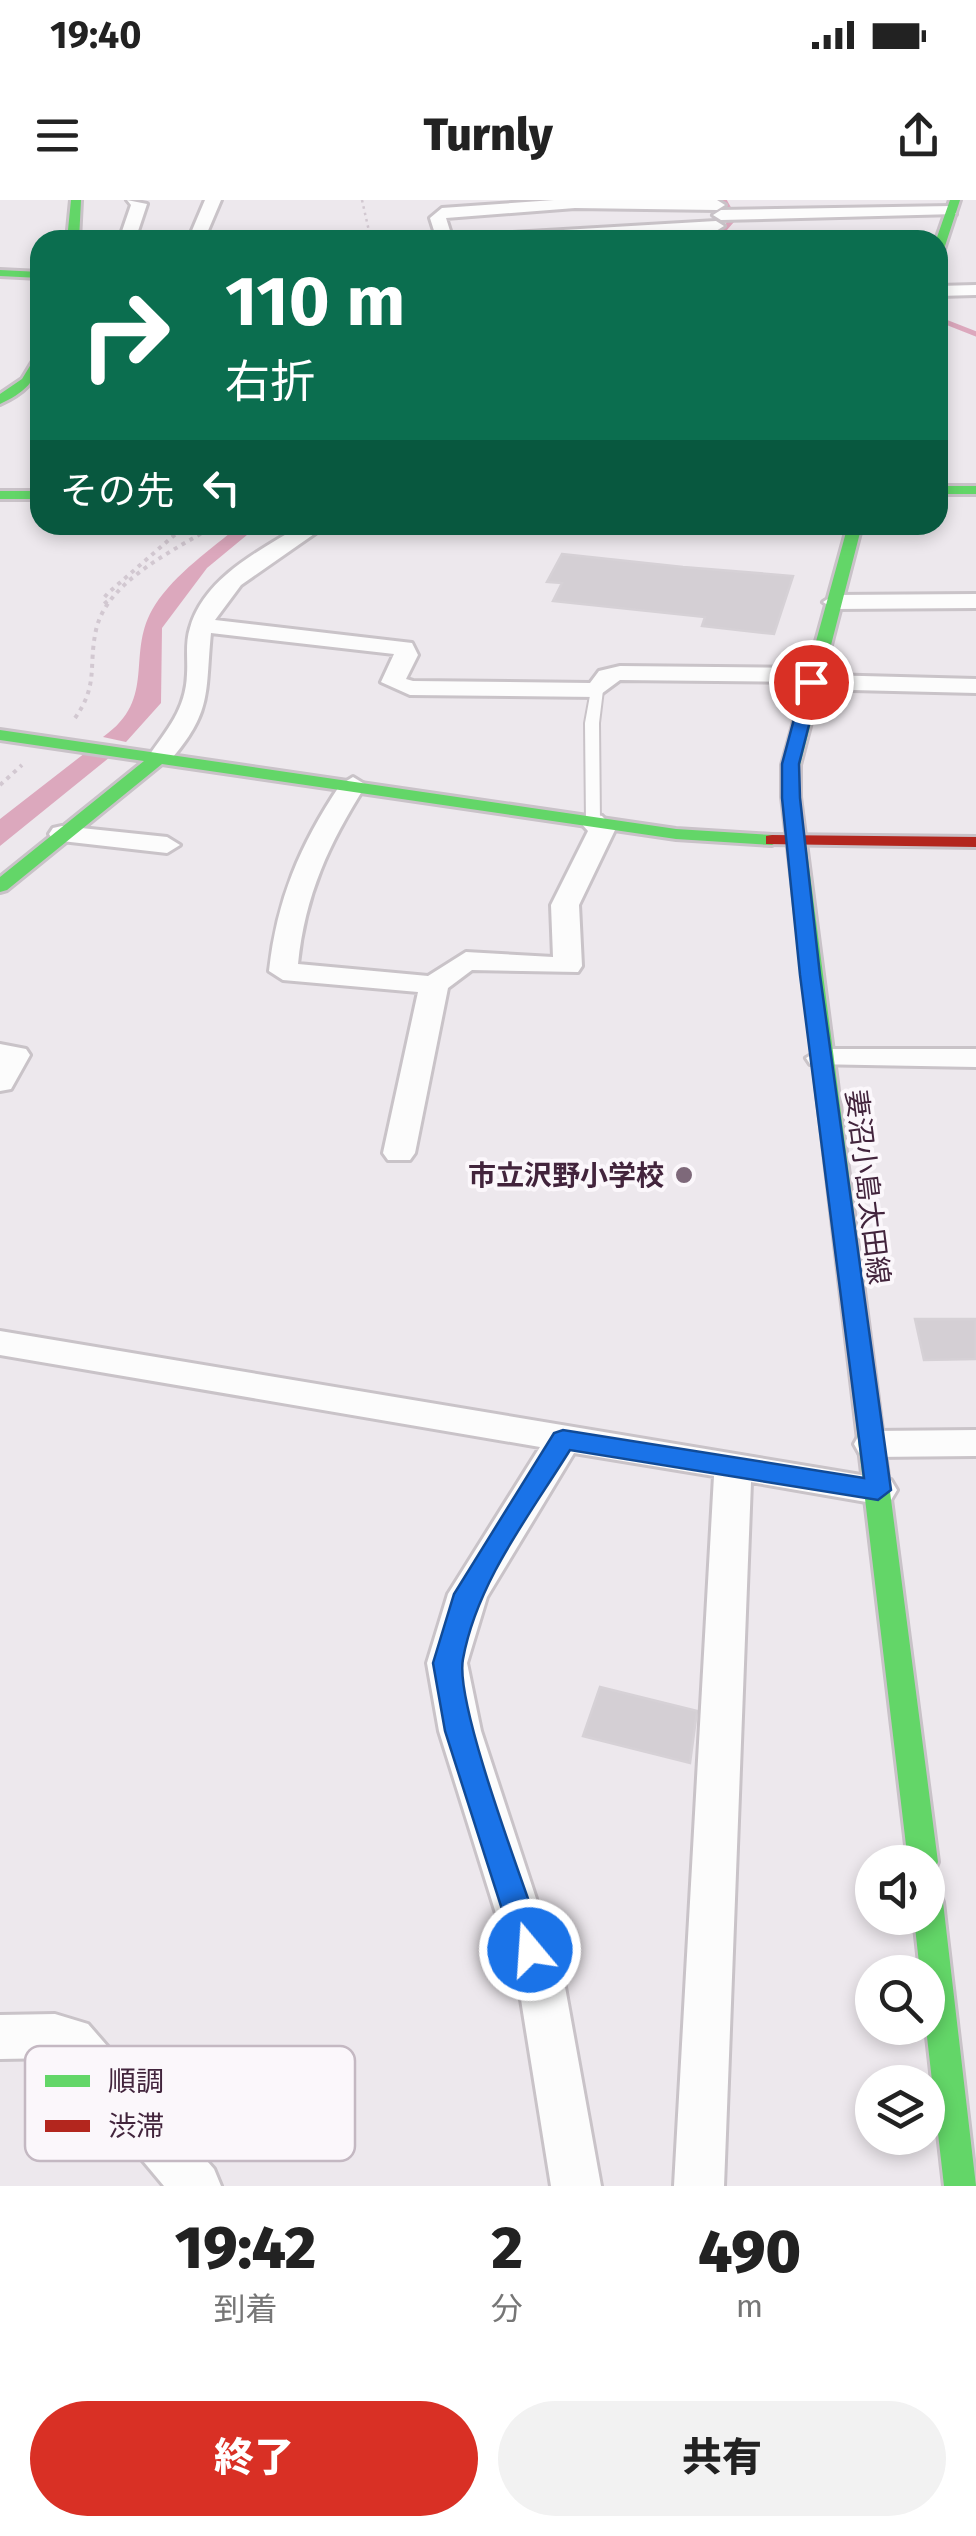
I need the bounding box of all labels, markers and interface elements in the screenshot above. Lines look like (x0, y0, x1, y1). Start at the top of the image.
text: 19:40 (50, 12, 142, 58)
icon: menu (30, 108, 85, 163)
text: Turnly (423, 108, 553, 162)
icon: share (891, 108, 946, 163)
text: 110 m (225, 260, 405, 344)
icon: right (60, 270, 190, 400)
text: 右折 (225, 355, 315, 409)
icon: left (194, 460, 249, 515)
text: その先 (60, 468, 174, 514)
pin (769, 640, 854, 725)
icon: arrive (784, 655, 839, 710)
street label: 妻沼小島太田線 (839, 1088, 896, 1286)
place label: 市立沢野小学校 (468, 1159, 664, 1192)
marker: 市立沢野小学校 (673, 1164, 695, 1186)
map controls (855, 1845, 945, 2155)
button: sound (855, 1845, 945, 1935)
position arrow (478, 1898, 582, 2002)
button: search (855, 1955, 945, 2045)
legend (25, 2046, 355, 2161)
text: 順調 (108, 2065, 164, 2098)
button: layers (855, 2065, 945, 2155)
text: 渋滞 (108, 2110, 164, 2143)
text: 19:42 (175, 2212, 316, 2284)
text: 2 (491, 2212, 523, 2284)
text: 490 (698, 2216, 801, 2288)
text: m (736, 2287, 763, 2325)
text: 到着 (214, 2290, 278, 2328)
text: 分 (491, 2290, 523, 2328)
button: 終了 (30, 2401, 478, 2516)
button: 共有 (498, 2401, 946, 2516)

